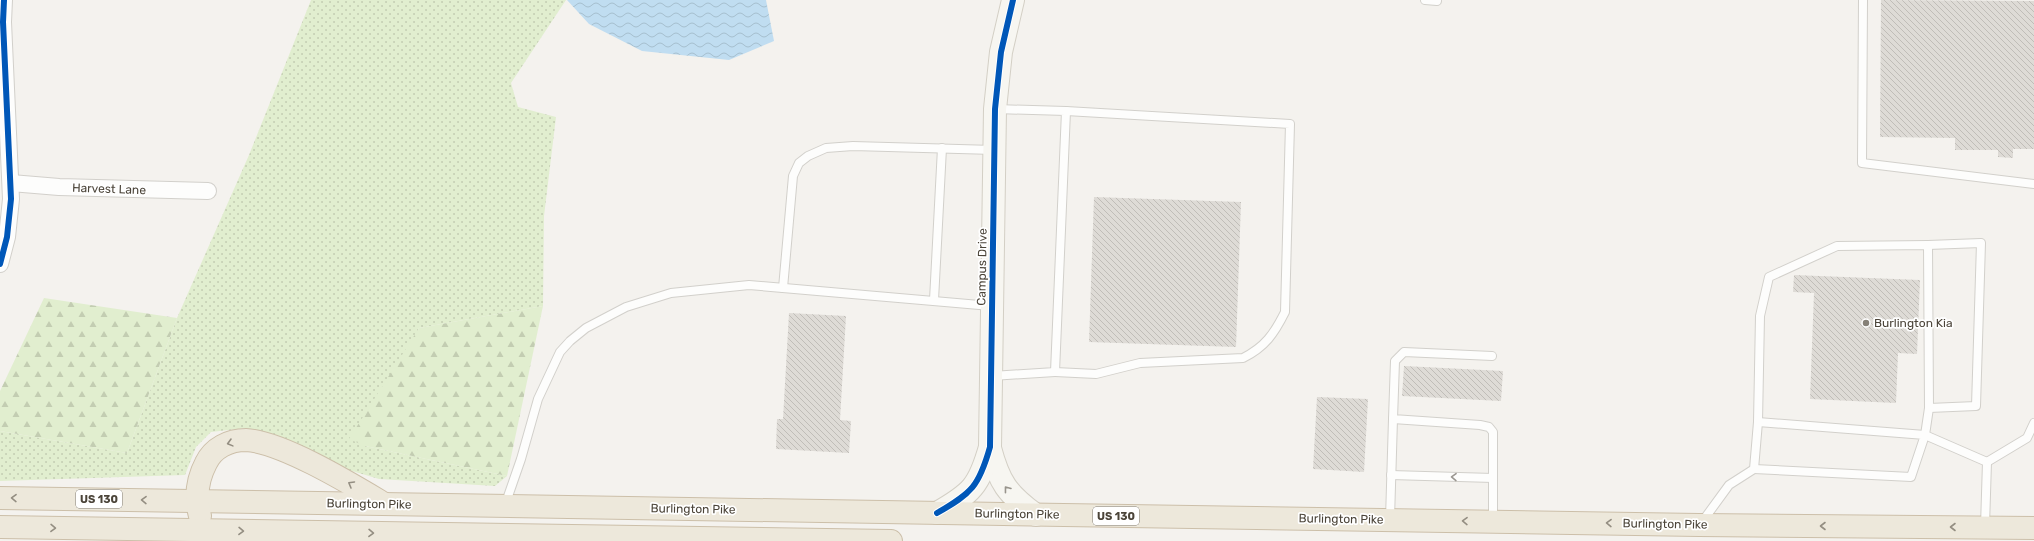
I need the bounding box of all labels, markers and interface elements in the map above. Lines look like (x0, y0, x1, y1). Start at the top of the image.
street label: Harvest Lane (72, 181, 147, 197)
street label: Campus Drive (974, 228, 990, 306)
place label: Burlington Kia (1874, 316, 1953, 330)
marker: Burlington Kia (1861, 318, 1871, 328)
one-way arrow (227, 439, 234, 447)
one-way arrow (1451, 472, 1457, 481)
one-way arrow (348, 481, 355, 489)
one-way arrow (1005, 486, 1012, 493)
road number: US 130 (76, 490, 122, 508)
one-way arrow (11, 494, 17, 502)
one-way arrow (141, 496, 147, 504)
street label: Burlington Pike (326, 496, 412, 512)
street label: Burlington Pike (650, 501, 736, 517)
street label: Burlington Pike (974, 506, 1060, 522)
road number: US 130 (1093, 507, 1139, 525)
street label: Burlington Pike (1298, 511, 1384, 527)
street label: Burlington Pike (1622, 516, 1708, 532)
one-way arrow (1462, 517, 1468, 525)
one-way arrow (1606, 519, 1612, 528)
one-way arrow (1820, 522, 1826, 530)
one-way arrow (1950, 523, 1956, 531)
one-way arrow (50, 524, 56, 532)
one-way arrow (238, 527, 244, 535)
one-way arrow (368, 529, 374, 537)

